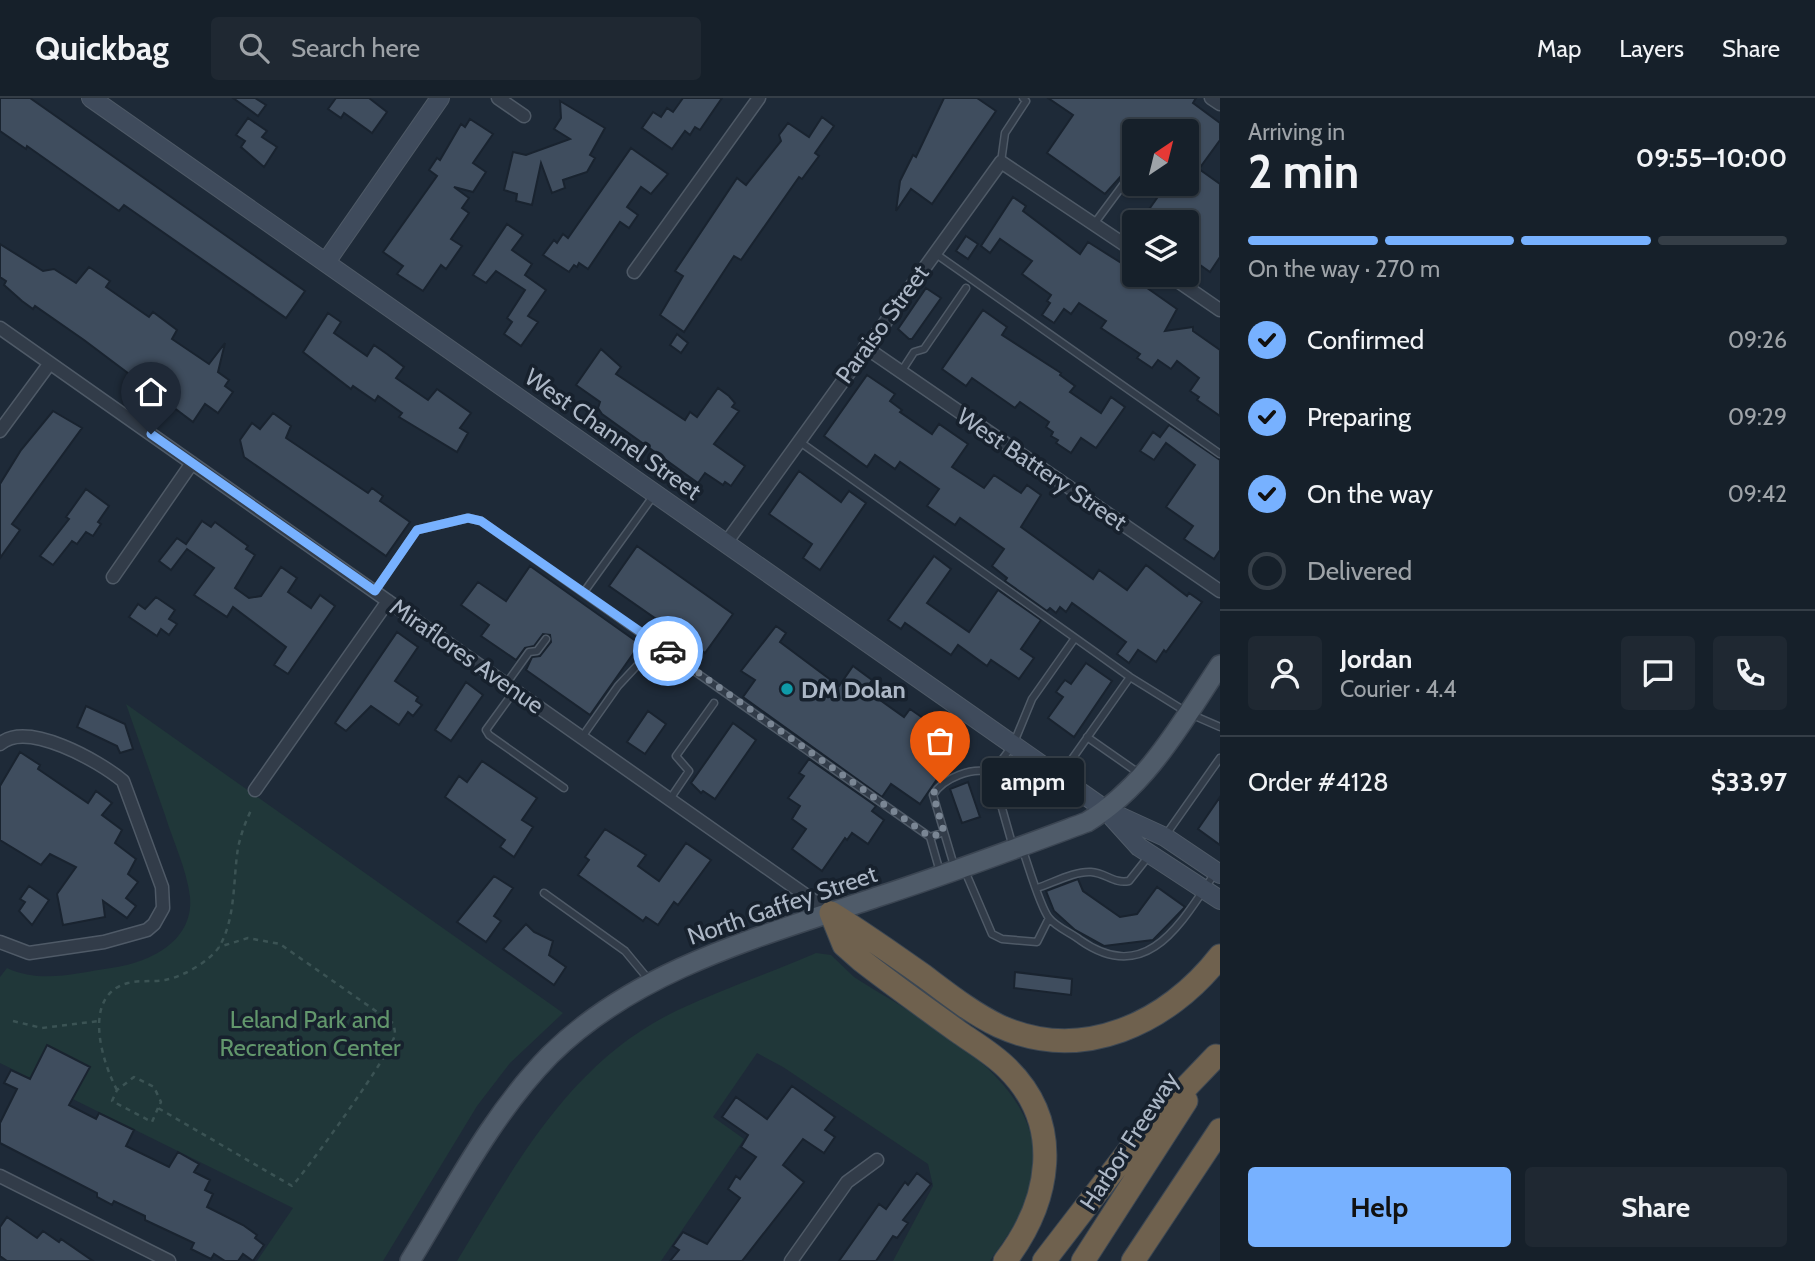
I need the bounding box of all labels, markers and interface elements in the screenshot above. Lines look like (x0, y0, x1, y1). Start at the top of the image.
search box (211, 17, 701, 80)
text: Quickbag (35, 28, 169, 68)
icon: search (235, 29, 273, 67)
text: Search here (291, 32, 420, 64)
text: Map (1537, 34, 1581, 63)
text: Layers (1619, 34, 1684, 63)
text: Share (1722, 34, 1780, 63)
text: Arriving in (1248, 118, 1345, 146)
north arrow (1122, 119, 1199, 196)
map controls (1122, 119, 1199, 287)
text: 09:55–10:00 (1636, 142, 1787, 174)
text: 2 min (1248, 144, 1359, 200)
button: layers (1122, 210, 1199, 287)
text: On the way · 270 m (1248, 255, 1440, 283)
street label: Paraiso Street (829, 259, 935, 389)
icon: check (1248, 321, 1286, 359)
text: Confirmed (1307, 324, 1424, 356)
text: 09:26 (1728, 326, 1787, 354)
pin (121, 362, 181, 434)
street label: West Channel Street (519, 362, 707, 506)
icon: home (132, 373, 170, 411)
icon: check (1248, 398, 1286, 436)
text: Preparing (1307, 401, 1411, 433)
street label: West Battery Street (952, 402, 1132, 536)
text: 09:29 (1728, 403, 1787, 431)
icon: check (1248, 475, 1286, 513)
text: On the way (1307, 478, 1433, 510)
text: 09:42 (1728, 480, 1787, 508)
text: Delivered (1307, 555, 1412, 587)
street label: Miraflores Avenue (385, 592, 549, 720)
courier (633, 616, 703, 686)
icon: car (649, 632, 687, 670)
button: person (1248, 636, 1322, 710)
button: chat (1621, 636, 1695, 710)
button: phone (1713, 636, 1787, 710)
text: Jordan (1340, 643, 1412, 675)
place label: DM Dolan (801, 675, 906, 704)
text: Courier · 4.4 (1340, 675, 1457, 703)
marker: DM Dolan (779, 681, 795, 697)
pin (910, 711, 970, 783)
icon: bag (921, 722, 959, 760)
callout: ampm (982, 758, 1084, 808)
text: Order #4128 (1248, 766, 1389, 798)
text: $33.97 (1711, 766, 1787, 798)
text: ampm (1001, 768, 1065, 796)
street label: North Gaffey Street (683, 859, 881, 951)
park label: Leland Park and Recreation Center (219, 1005, 401, 1062)
street label: Harbor Freeway (1074, 1066, 1184, 1216)
button: Help (1248, 1167, 1511, 1247)
button: Share (1525, 1167, 1787, 1247)

